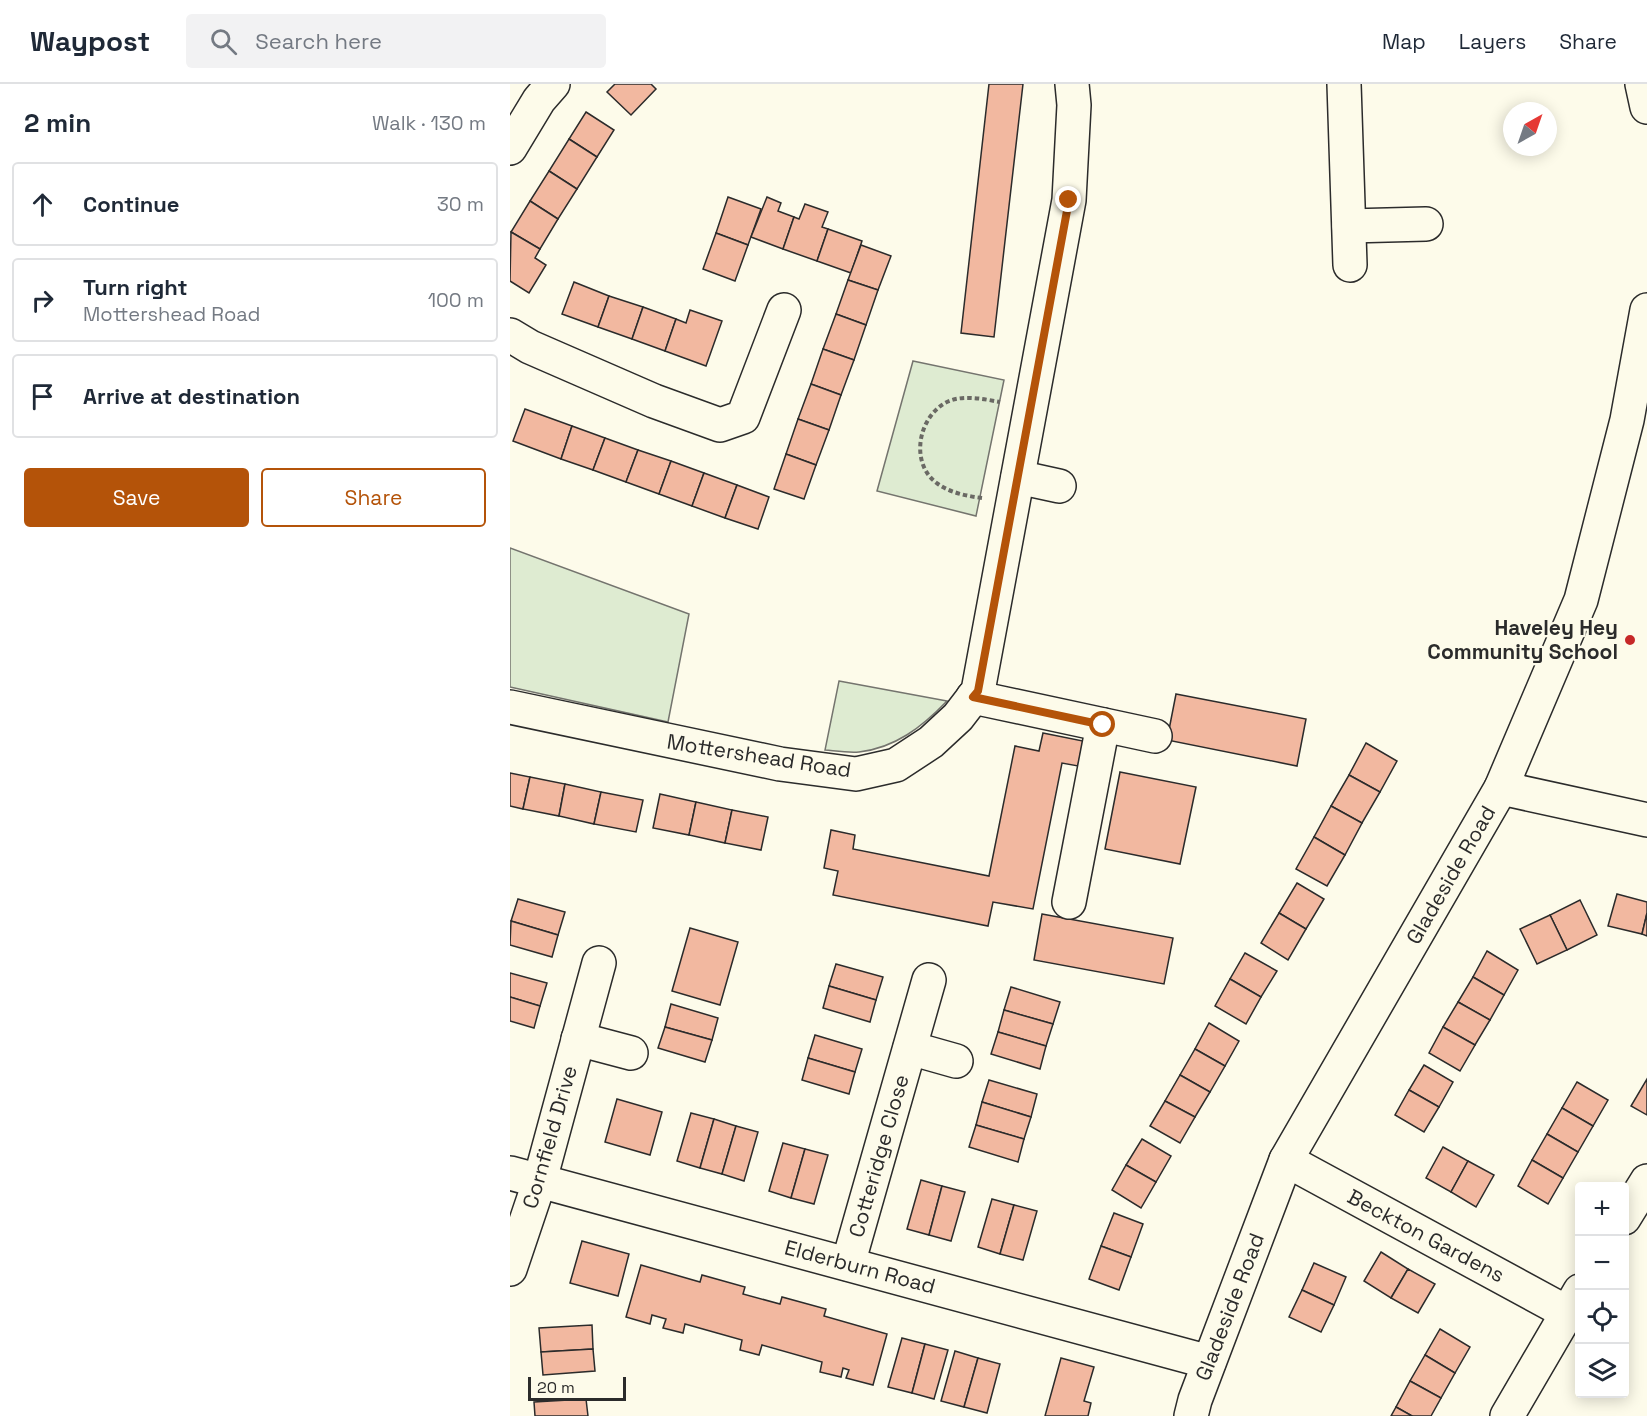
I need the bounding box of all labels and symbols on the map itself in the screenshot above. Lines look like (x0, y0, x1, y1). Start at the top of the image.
north arrow (1503, 102, 1557, 156)
route end (1055, 186, 1081, 212)
place label: Haveley Hey Community School (1427, 614, 1618, 665)
marker: Haveley Hey Community School (1623, 633, 1637, 647)
route start (1089, 711, 1115, 737)
street label: Mottershead Road (665, 728, 853, 783)
street label: Gladeside Road (1400, 801, 1501, 949)
street label: Cornfield Drive (516, 1062, 583, 1212)
street label: Cotteridge Close (842, 1071, 915, 1240)
street label: Beckton Gardens (1343, 1183, 1509, 1288)
street label: Gladeside Road (1189, 1229, 1270, 1384)
street label: Elderburn Road (782, 1233, 938, 1300)
scale bar (528, 1374, 626, 1402)

